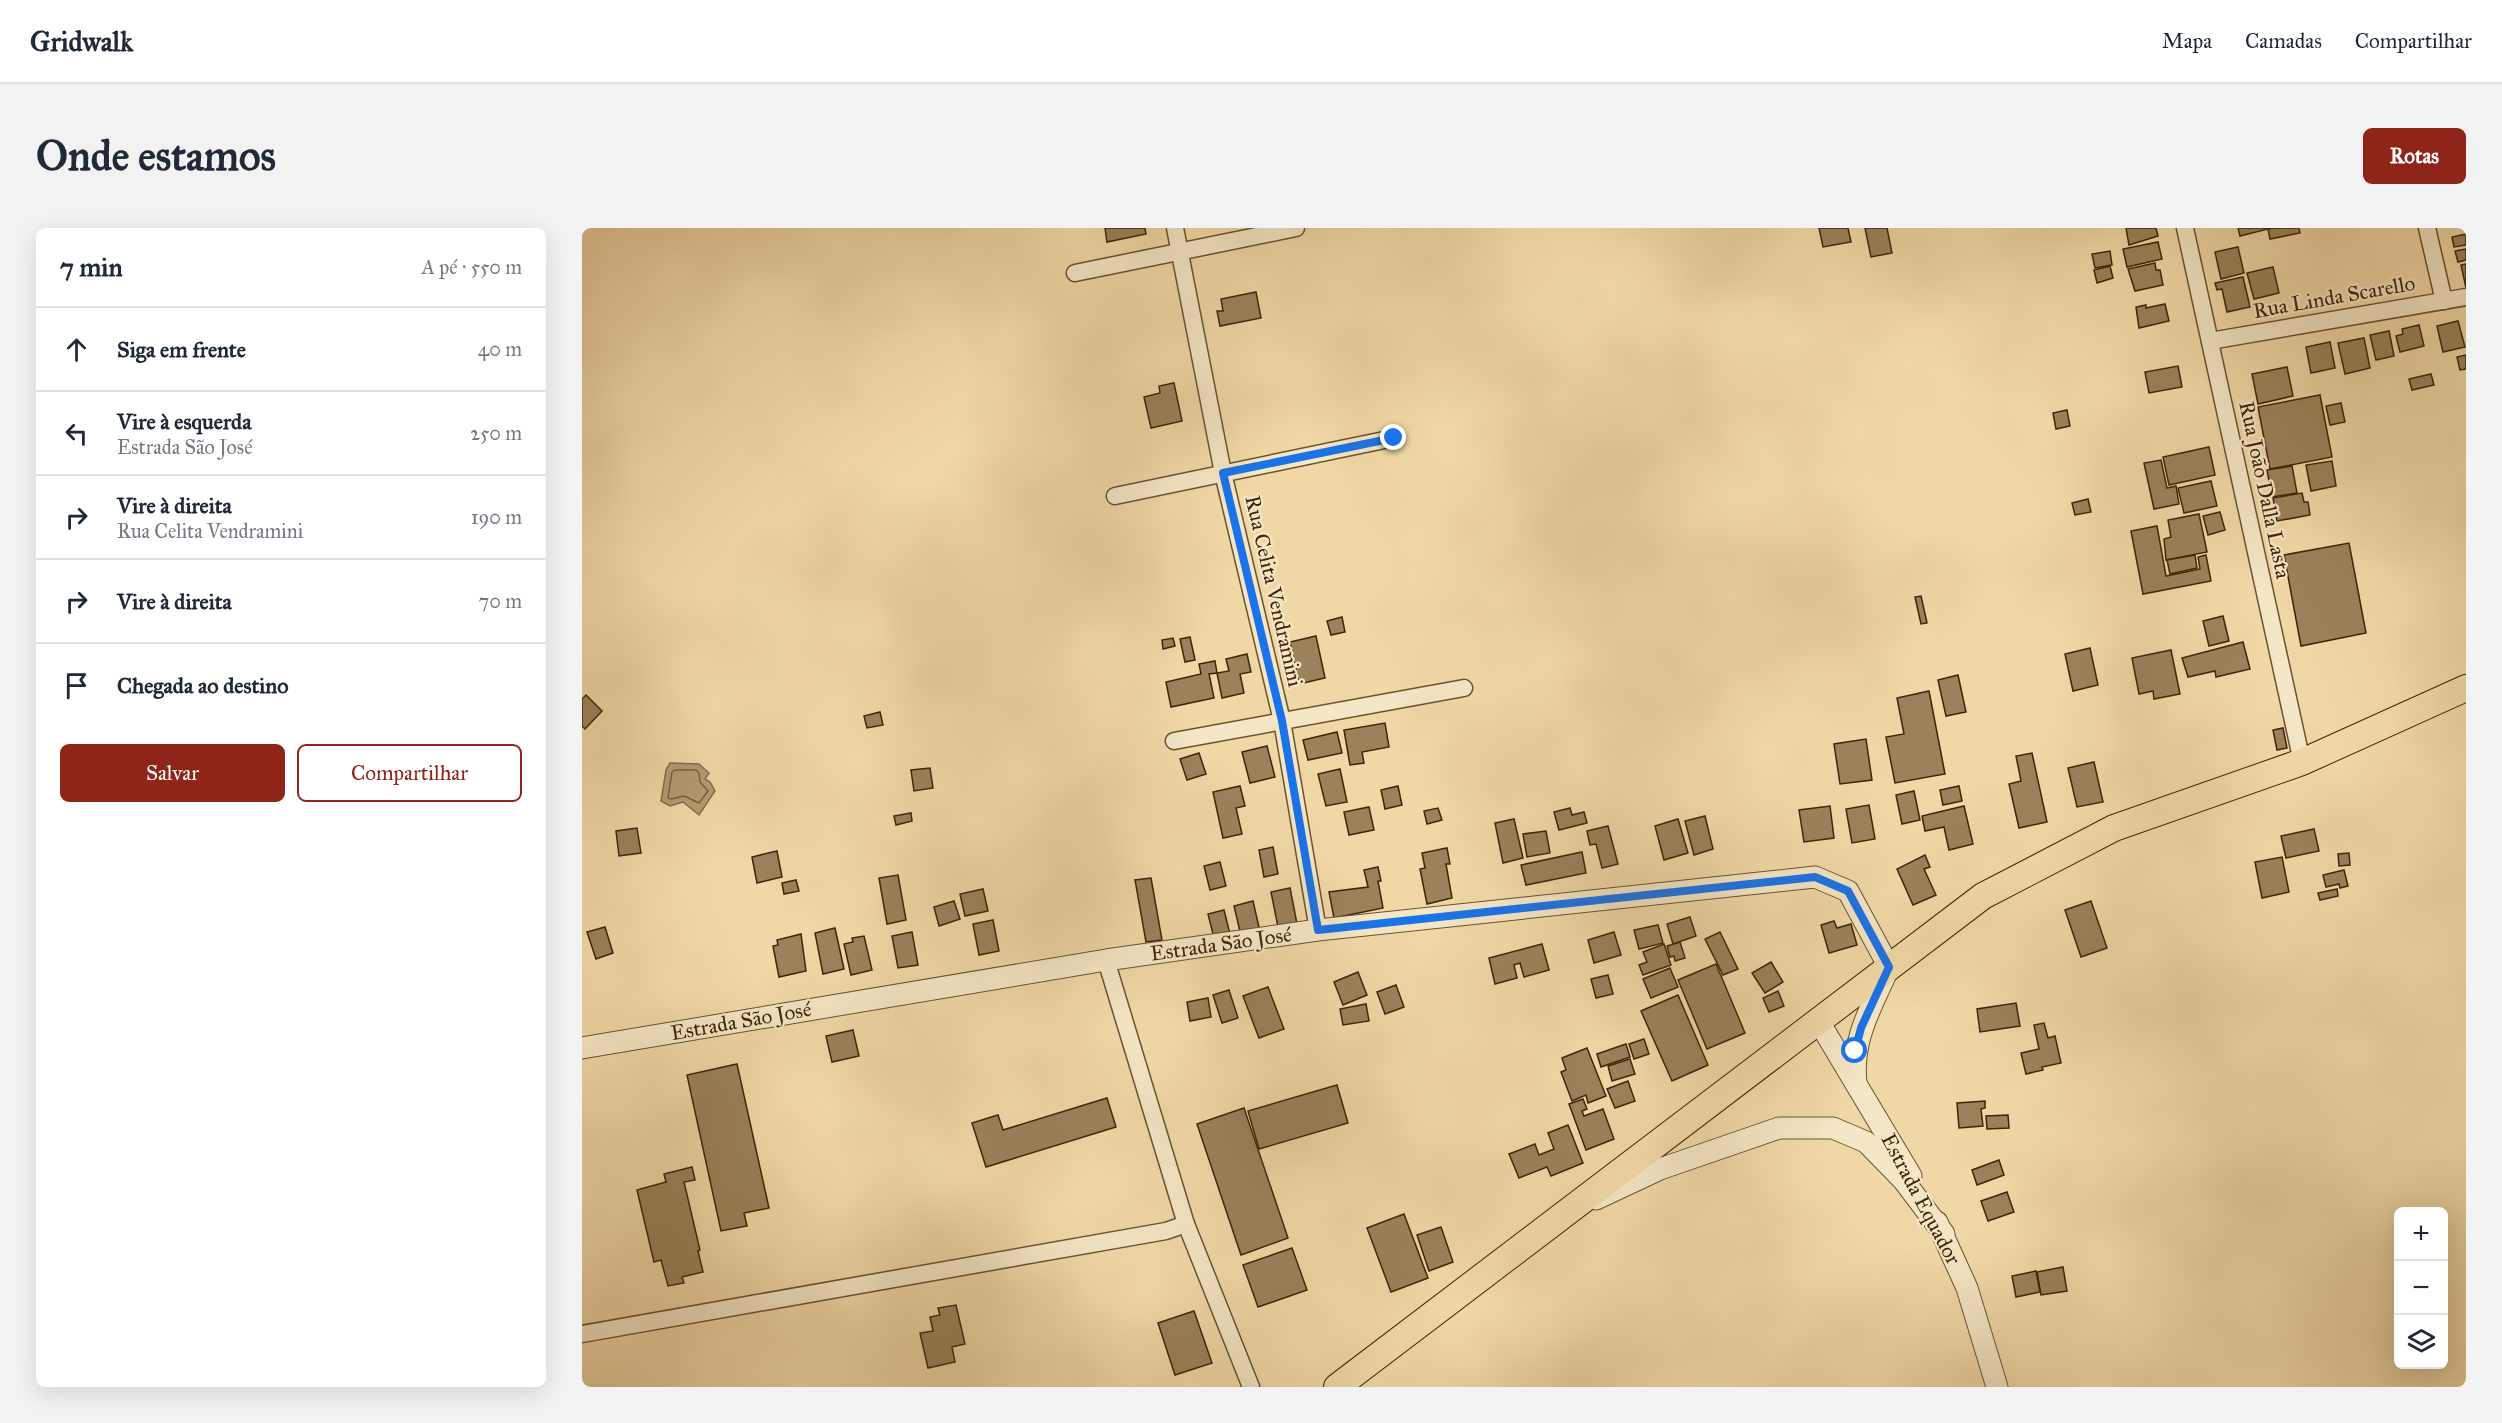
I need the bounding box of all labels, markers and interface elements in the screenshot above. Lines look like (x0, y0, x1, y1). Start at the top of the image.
text: Gridwalk (30, 24, 133, 59)
text: Mapa (2162, 28, 2212, 54)
text: Camadas (2245, 28, 2322, 54)
text: Compartilhar (2355, 28, 2472, 54)
button: Rotas (2363, 128, 2466, 184)
text: Onde estamos (36, 130, 276, 182)
text: 7 min (60, 251, 123, 283)
text: A pé · 550 m (422, 255, 522, 279)
street label: Rua Linda Scarello (2251, 270, 2417, 324)
icon: ahead (60, 333, 93, 366)
text: Siga em frente (117, 336, 246, 363)
text: 40 m (478, 337, 522, 361)
street label: Rua João Dalla Lasta (2234, 399, 2297, 581)
text: Vire à esquerda (117, 408, 251, 435)
icon: left (60, 417, 93, 450)
text: 250 m (470, 421, 522, 445)
route end (1380, 424, 1406, 450)
text: Estrada São José (117, 435, 252, 459)
text: Vire à direita (117, 492, 232, 519)
street label: Rua Celita Vendramini (1239, 493, 1309, 689)
icon: right (60, 501, 93, 534)
text: 190 m (471, 505, 522, 529)
text: Rua Celita Vendramini (117, 519, 303, 543)
icon: right (60, 585, 93, 618)
text: Vire à direita (117, 588, 232, 615)
text: 70 m (479, 589, 522, 613)
icon: arrive (60, 669, 93, 702)
text: Chegada ao destino (117, 672, 288, 699)
button: Salvar (60, 744, 285, 802)
button: Compartilhar (297, 744, 522, 802)
street label: Estrada São José (1149, 921, 1293, 967)
street label: Estrada São José (669, 996, 814, 1046)
route start (1841, 1037, 1867, 1063)
street label: Estrada Equador (1875, 1129, 1967, 1269)
map controls (2394, 1207, 2448, 1369)
button: + (2394, 1207, 2448, 1261)
button: − (2394, 1261, 2448, 1315)
button: layers (2394, 1315, 2448, 1369)

